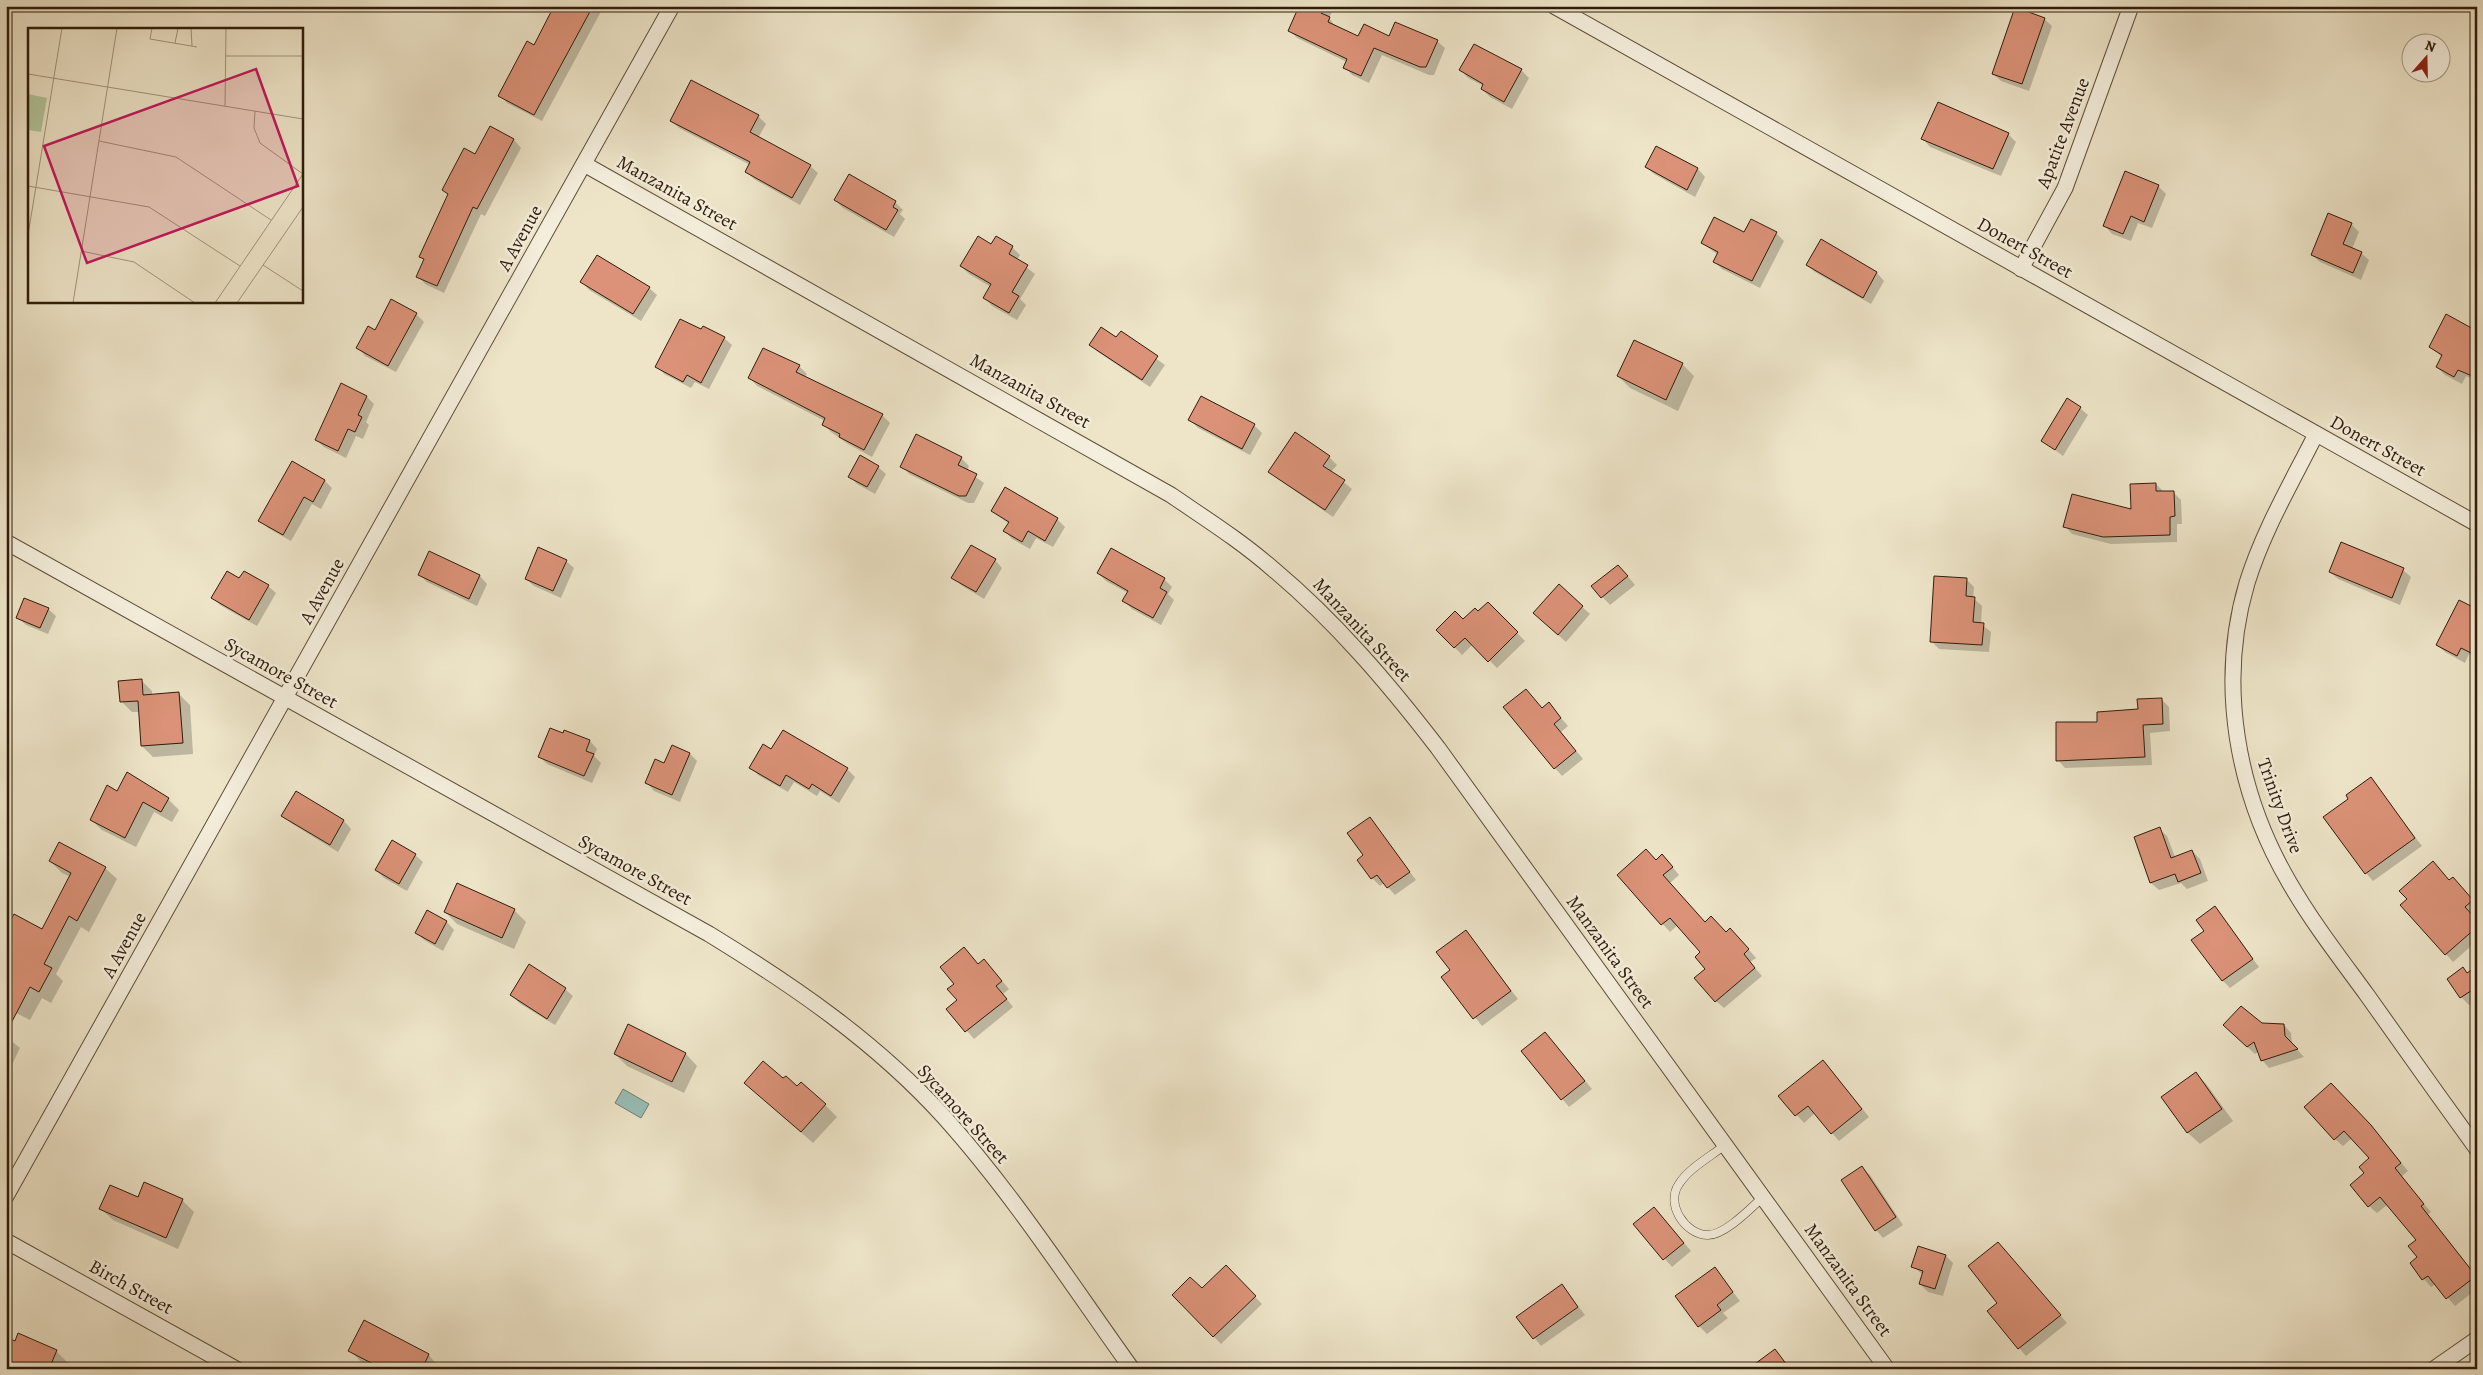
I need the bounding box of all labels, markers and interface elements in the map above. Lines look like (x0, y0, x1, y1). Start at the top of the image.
inset map (28, 28, 302, 302)
north arrow (2400, 32, 2450, 82)
text: N (2422, 36, 2438, 57)
street label: Apatite Avenue (2030, 74, 2096, 193)
street label: Manzanita Street (612, 149, 742, 237)
street label: A Avenue (491, 200, 549, 276)
street label: Donert Street (1972, 211, 2078, 285)
street label: Manzanita Street (965, 347, 1095, 435)
street label: Donert Street (2325, 409, 2431, 483)
street label: A Avenue (293, 553, 351, 629)
street label: Manzanita Street (1307, 572, 1417, 688)
street label: Sycamore Street (220, 631, 342, 715)
street label: Trinity Drive (2251, 755, 2309, 857)
street label: Sycamore Street (574, 828, 696, 912)
street label: Manzanita Street (1560, 890, 1660, 1014)
street label: A Avenue (95, 907, 153, 983)
street label: Sycamore Street (911, 1059, 1015, 1169)
street label: Manzanita Street (1798, 1218, 1898, 1342)
street label: Birch Street (84, 1253, 178, 1321)

